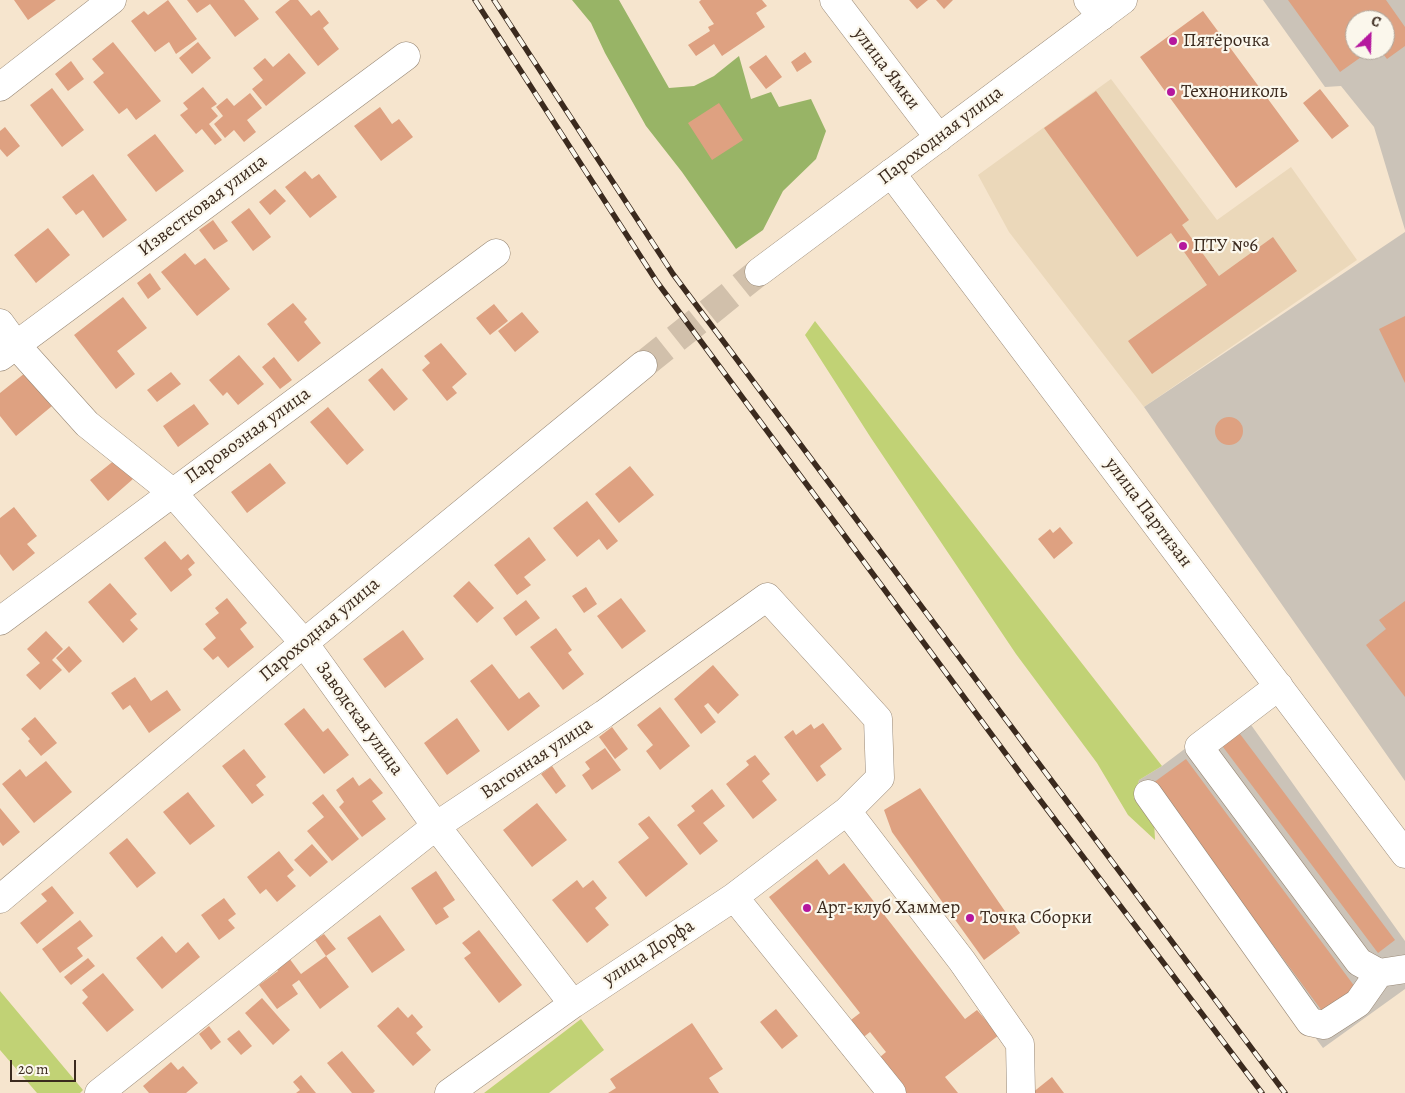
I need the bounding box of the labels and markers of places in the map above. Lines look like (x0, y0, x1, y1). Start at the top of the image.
place label: Пятёрочка (1183, 30, 1270, 52)
marker: Пятёрочка (1167, 35, 1179, 47)
place label: Технониколь (1181, 81, 1288, 103)
marker: Технониколь (1165, 86, 1177, 98)
place label: ПТУ №6 (1193, 235, 1258, 257)
marker: ПТУ №6 (1177, 240, 1189, 252)
place label: Арт-клуб Хаммер (817, 897, 960, 919)
marker: Арт-клуб Хаммер (801, 902, 813, 914)
place label: Точка Сборки (980, 907, 1092, 929)
marker: Точка Сборки (964, 912, 976, 924)

